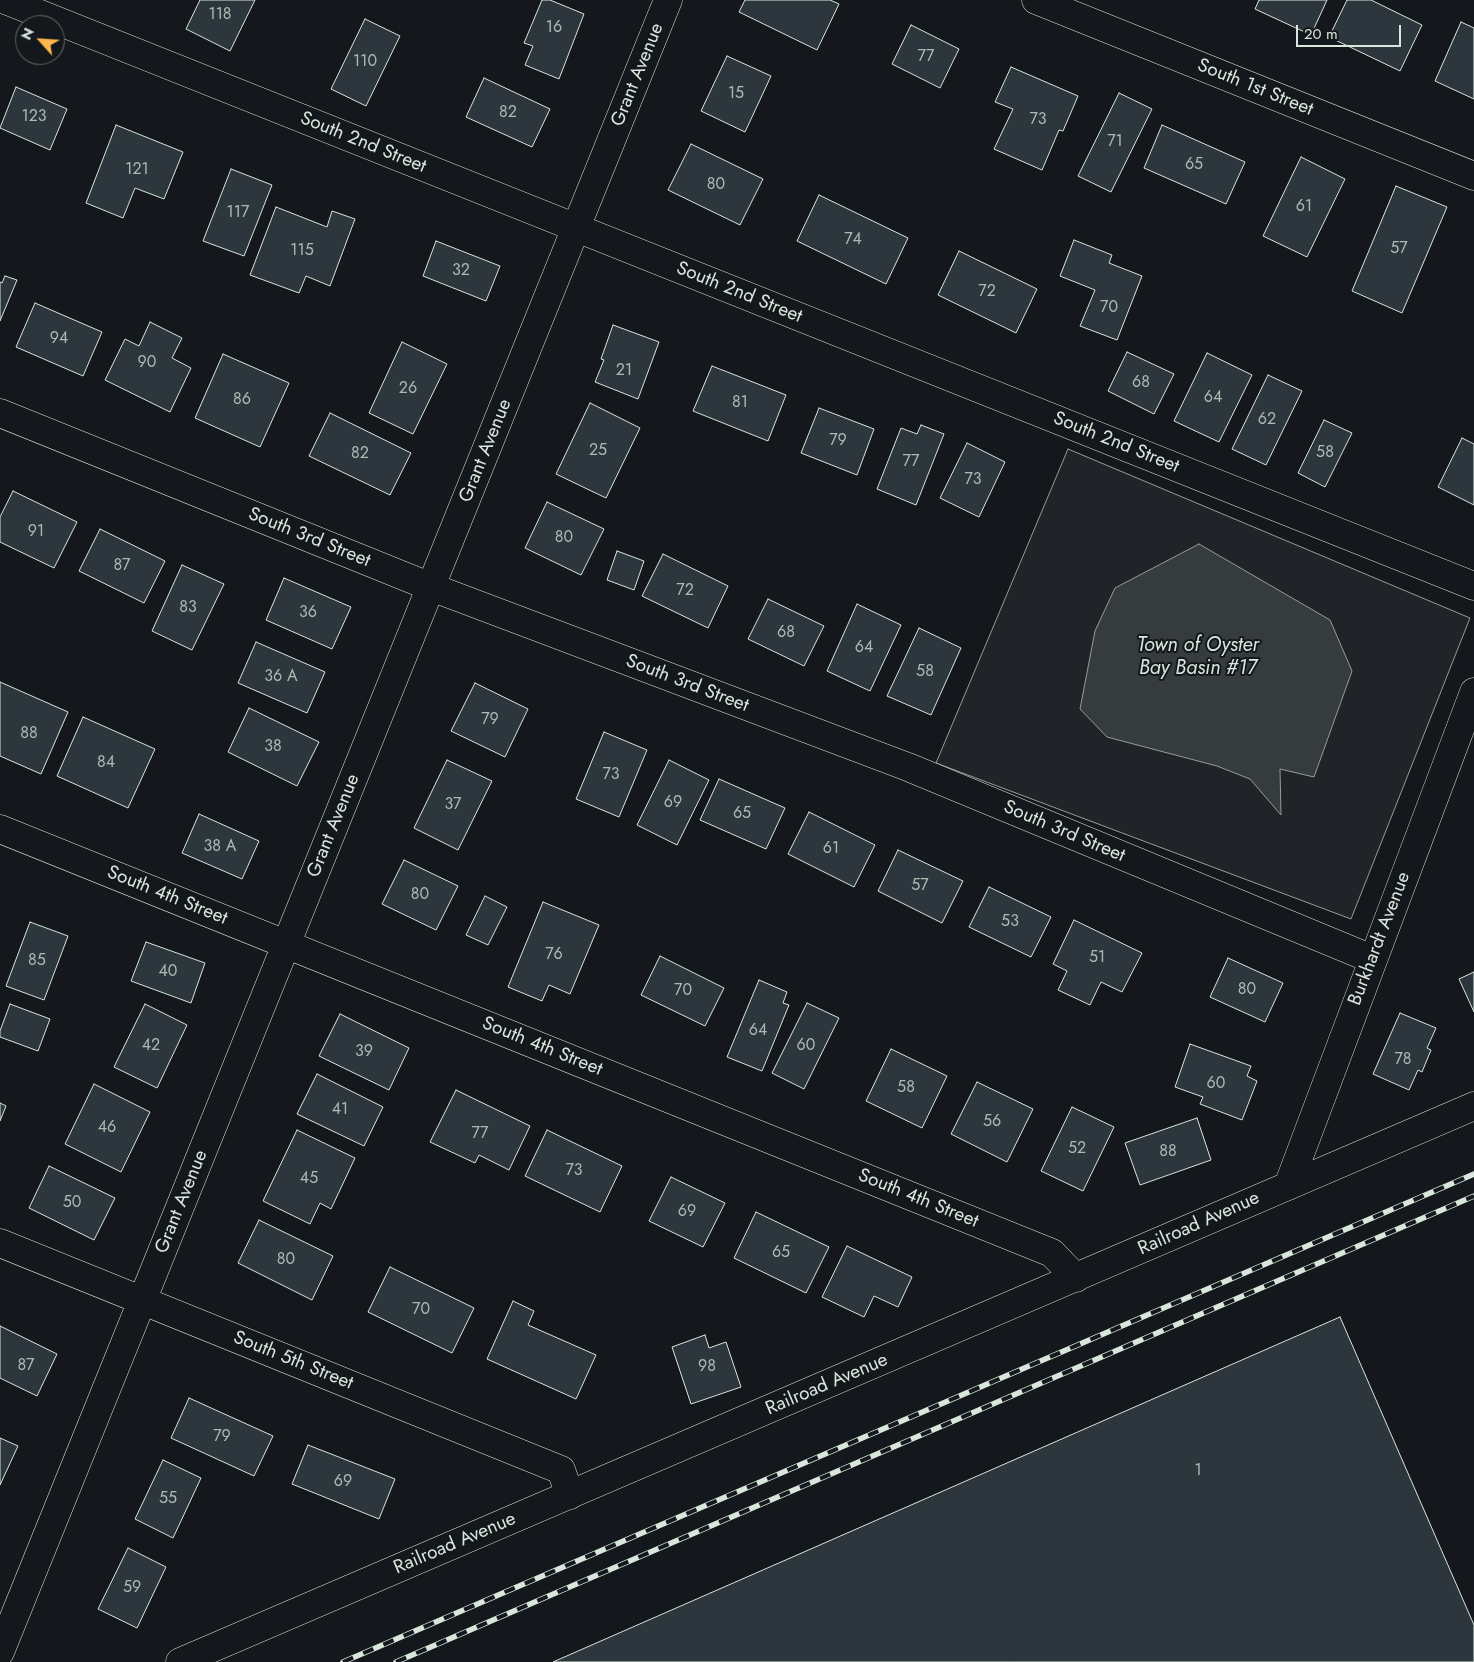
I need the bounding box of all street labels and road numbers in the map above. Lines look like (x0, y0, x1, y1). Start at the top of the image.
street label: Grant Avenue (607, 20, 669, 130)
street label: South 1st Street (1194, 54, 1316, 122)
street label: South 2nd Street (297, 107, 429, 179)
street label: South 2nd Street (673, 257, 805, 329)
street label: Grant Avenue (455, 396, 517, 506)
street label: South 2nd Street (1050, 407, 1182, 479)
street label: South 3rd Street (245, 503, 373, 573)
street label: South 3rd Street (622, 650, 752, 718)
street label: Grant Avenue (303, 771, 365, 881)
street label: South 3rd Street (1000, 796, 1128, 868)
street label: South 4th Street (104, 862, 230, 930)
street label: Burkhardt Avenue (1344, 869, 1416, 1009)
street label: South 4th Street (479, 1013, 605, 1081)
street label: Grant Avenue (151, 1147, 213, 1257)
street label: South 4th Street (855, 1165, 981, 1233)
street label: Railroad Avenue (1135, 1187, 1263, 1261)
street label: South 5th Street (230, 1327, 356, 1395)
street label: Railroad Avenue (762, 1349, 892, 1421)
street label: Railroad Avenue (390, 1508, 520, 1580)

